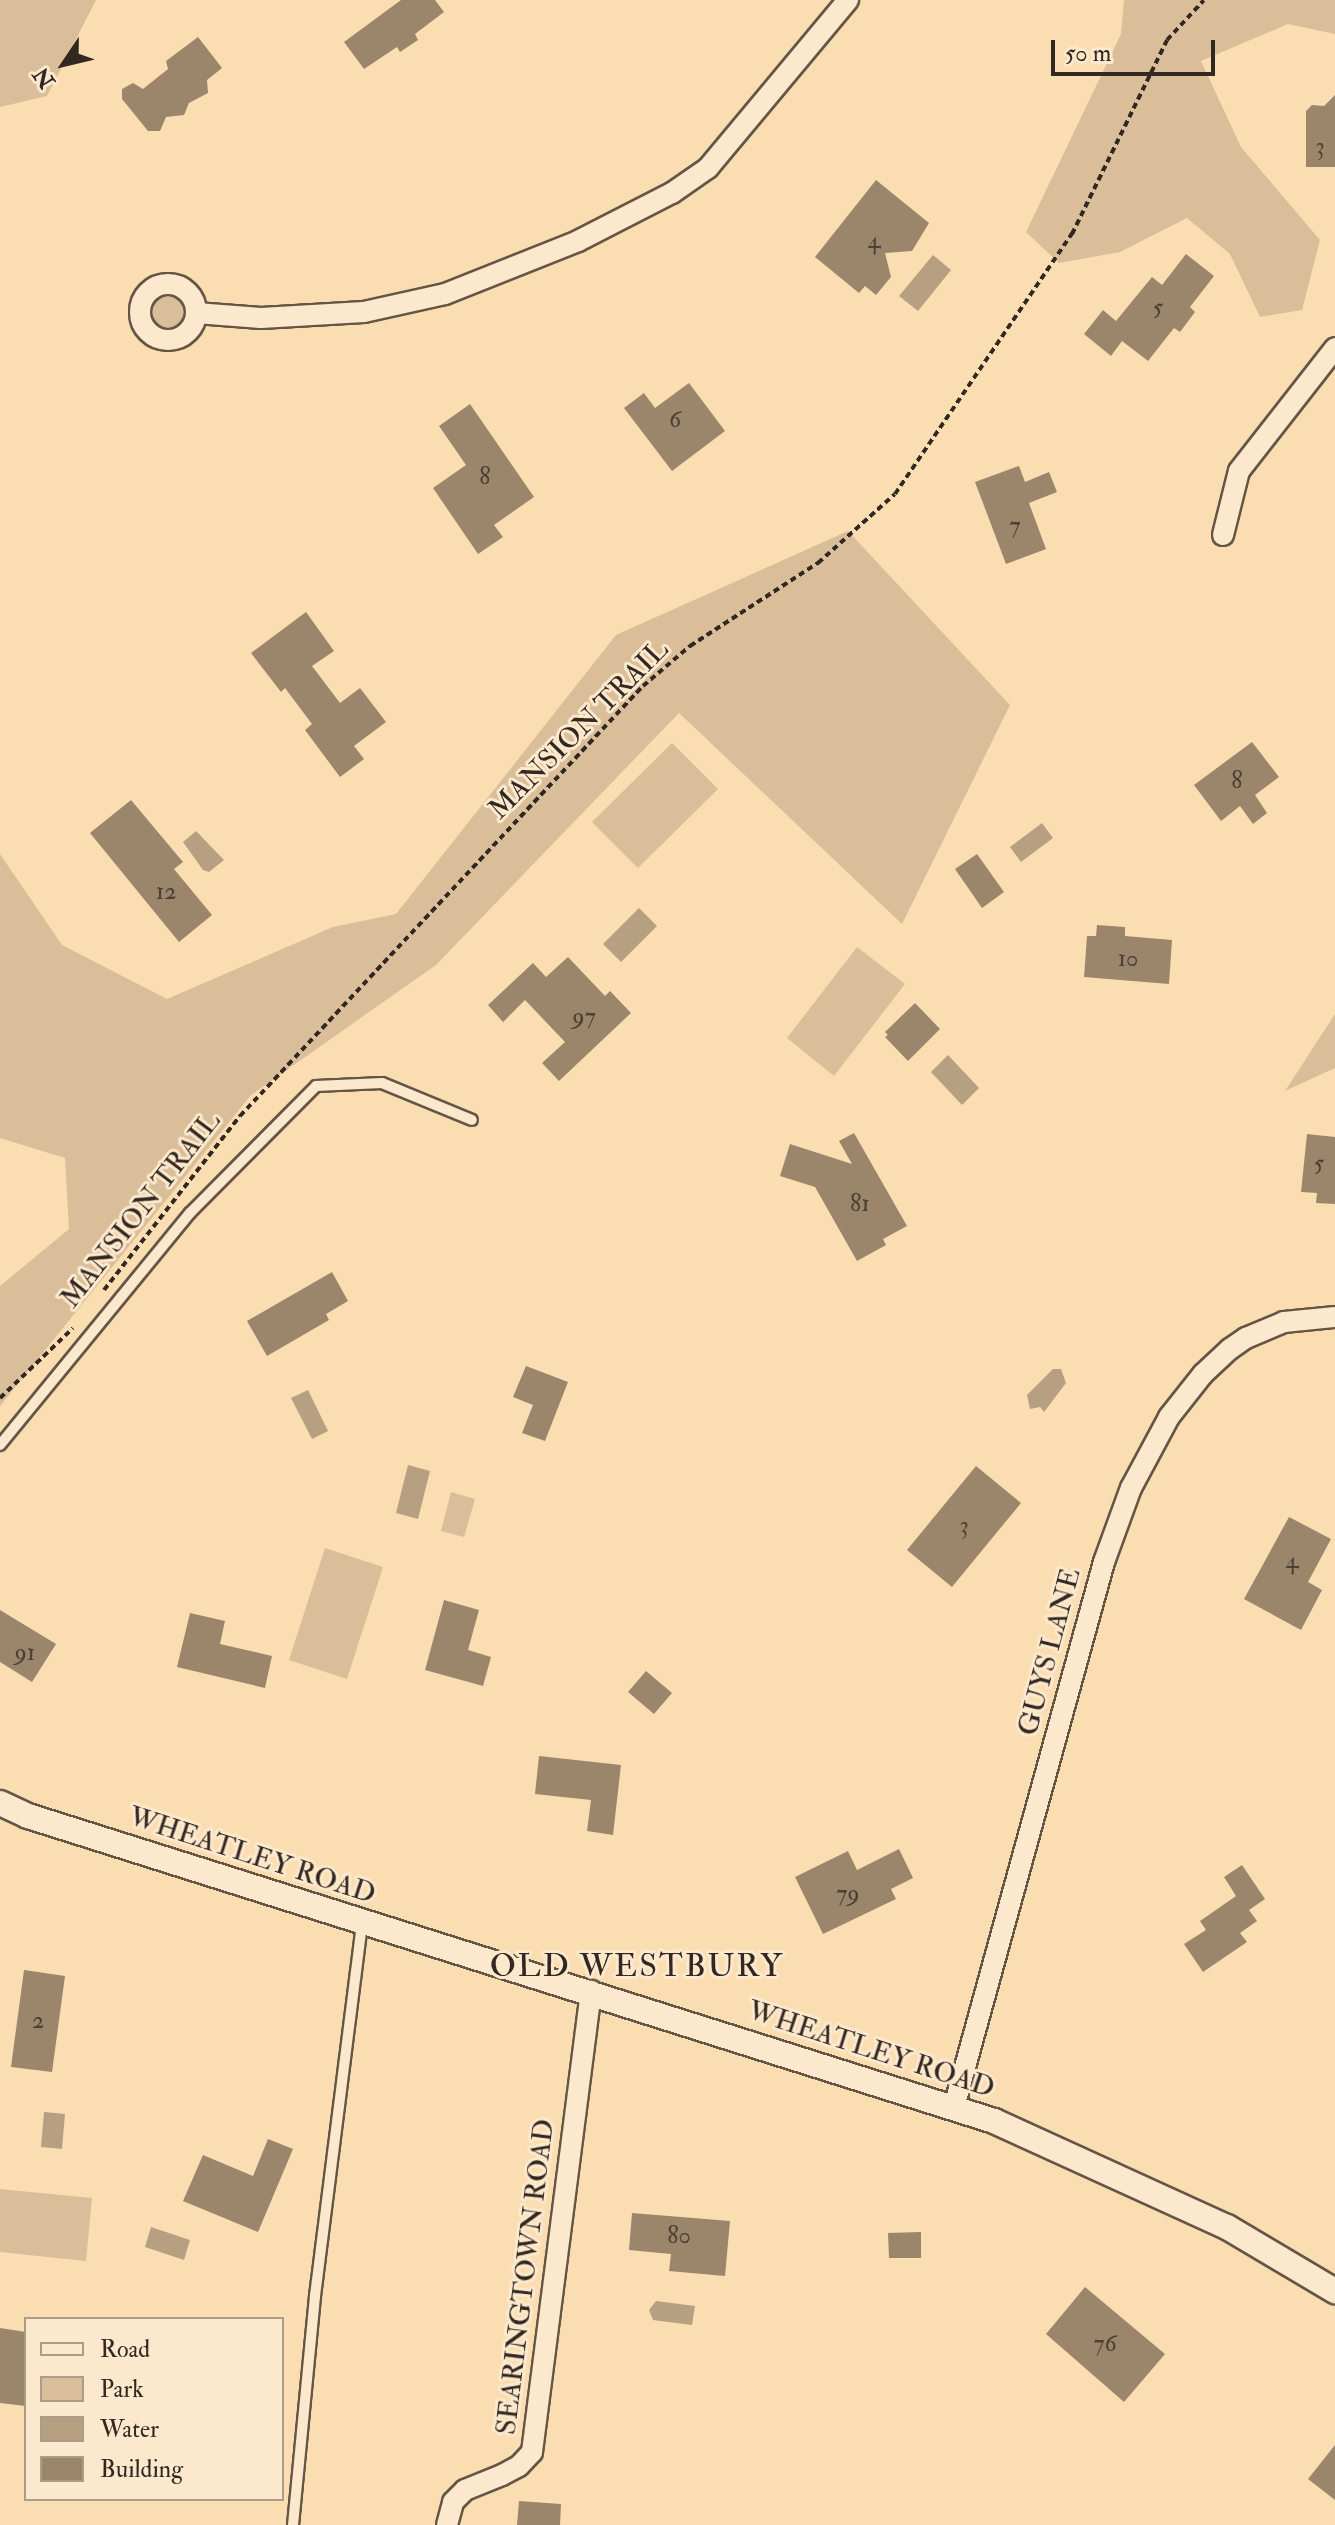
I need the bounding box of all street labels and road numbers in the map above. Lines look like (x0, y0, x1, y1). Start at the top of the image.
street label: MANSION TRAIL (482, 633, 676, 827)
street label: MANSION TRAIL (54, 1105, 228, 1315)
street label: GUYS LANE (1012, 1565, 1088, 1739)
street label: WHEATLEY ROAD (124, 1800, 380, 1912)
street label: WHEATLEY ROAD (743, 1994, 999, 2106)
street label: SEARINGTOWN ROAD (490, 2117, 562, 2437)

